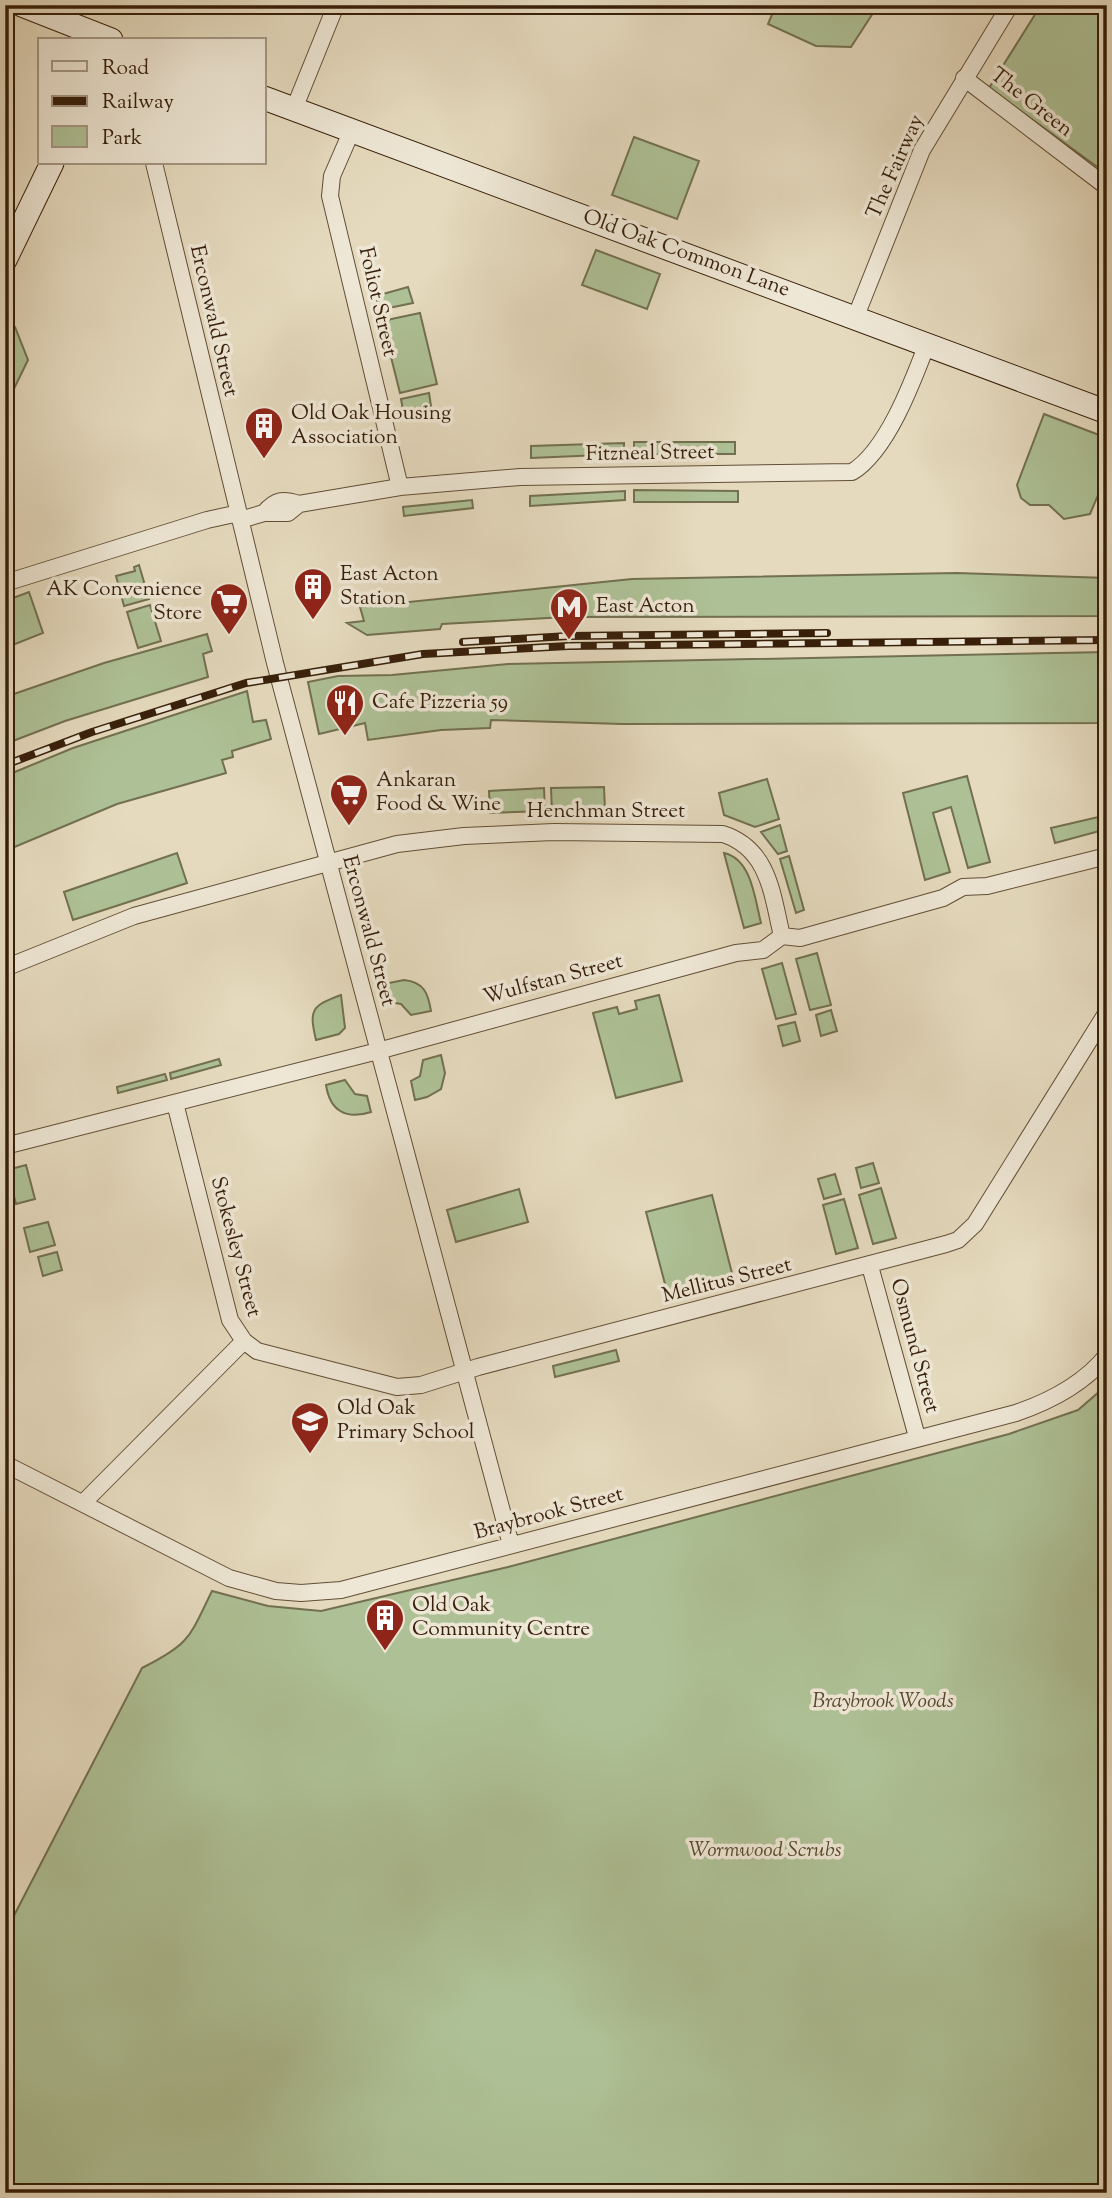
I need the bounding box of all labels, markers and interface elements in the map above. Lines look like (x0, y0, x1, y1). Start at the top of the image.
legend (38, 38, 266, 164)
text: Road (102, 54, 149, 84)
street label: The Green (983, 61, 1079, 145)
text: Railway (102, 88, 174, 118)
street label: The Fairway (860, 110, 933, 224)
text: Park (102, 124, 143, 154)
street label: Old Oak Common Lane (578, 203, 794, 305)
street label: Erconwald Street (181, 242, 245, 400)
street label: Foliot Street (350, 244, 404, 360)
place label: Old Oak Housing Association (291, 399, 451, 453)
building icon: Old Oak Housing Association (243, 405, 285, 460)
street label: Fitzneal Street (585, 438, 715, 470)
place label: East Acton Station (340, 560, 439, 614)
building icon: East Acton Station (292, 566, 334, 621)
place label: AK Convenience Store (46, 575, 202, 629)
supermarket icon: AK Convenience Store (208, 581, 250, 636)
metro station icon: East Acton (548, 586, 590, 641)
place label: East Acton (596, 592, 695, 622)
restaurant icon: Cafe Pizzeria 59 (324, 682, 366, 737)
place label: Cafe Pizzeria 59 (372, 688, 508, 718)
place label: Ankaran Food & Wine (376, 766, 501, 820)
supermarket icon: Ankaran Food & Wine (328, 772, 370, 827)
street label: Henchman Street (527, 797, 685, 827)
street label: Erconwald Street (333, 852, 403, 1010)
street label: Wulfstan Street (480, 947, 626, 1013)
street label: Stokesley Street (202, 1173, 268, 1321)
street label: Mellitus Street (659, 1250, 795, 1312)
street label: Osmund Street (882, 1275, 946, 1417)
place label: Old Oak Primary School (337, 1394, 475, 1448)
school or university icon: Old Oak Primary School (289, 1400, 331, 1455)
street label: Braybrook Street (471, 1480, 627, 1548)
place label: Old Oak Community Centre (412, 1591, 590, 1645)
building icon: Old Oak Community Centre (364, 1597, 406, 1652)
park label: Braybrook Woods (812, 1687, 954, 1717)
park label: Wormwood Scrubs (689, 1836, 841, 1866)

